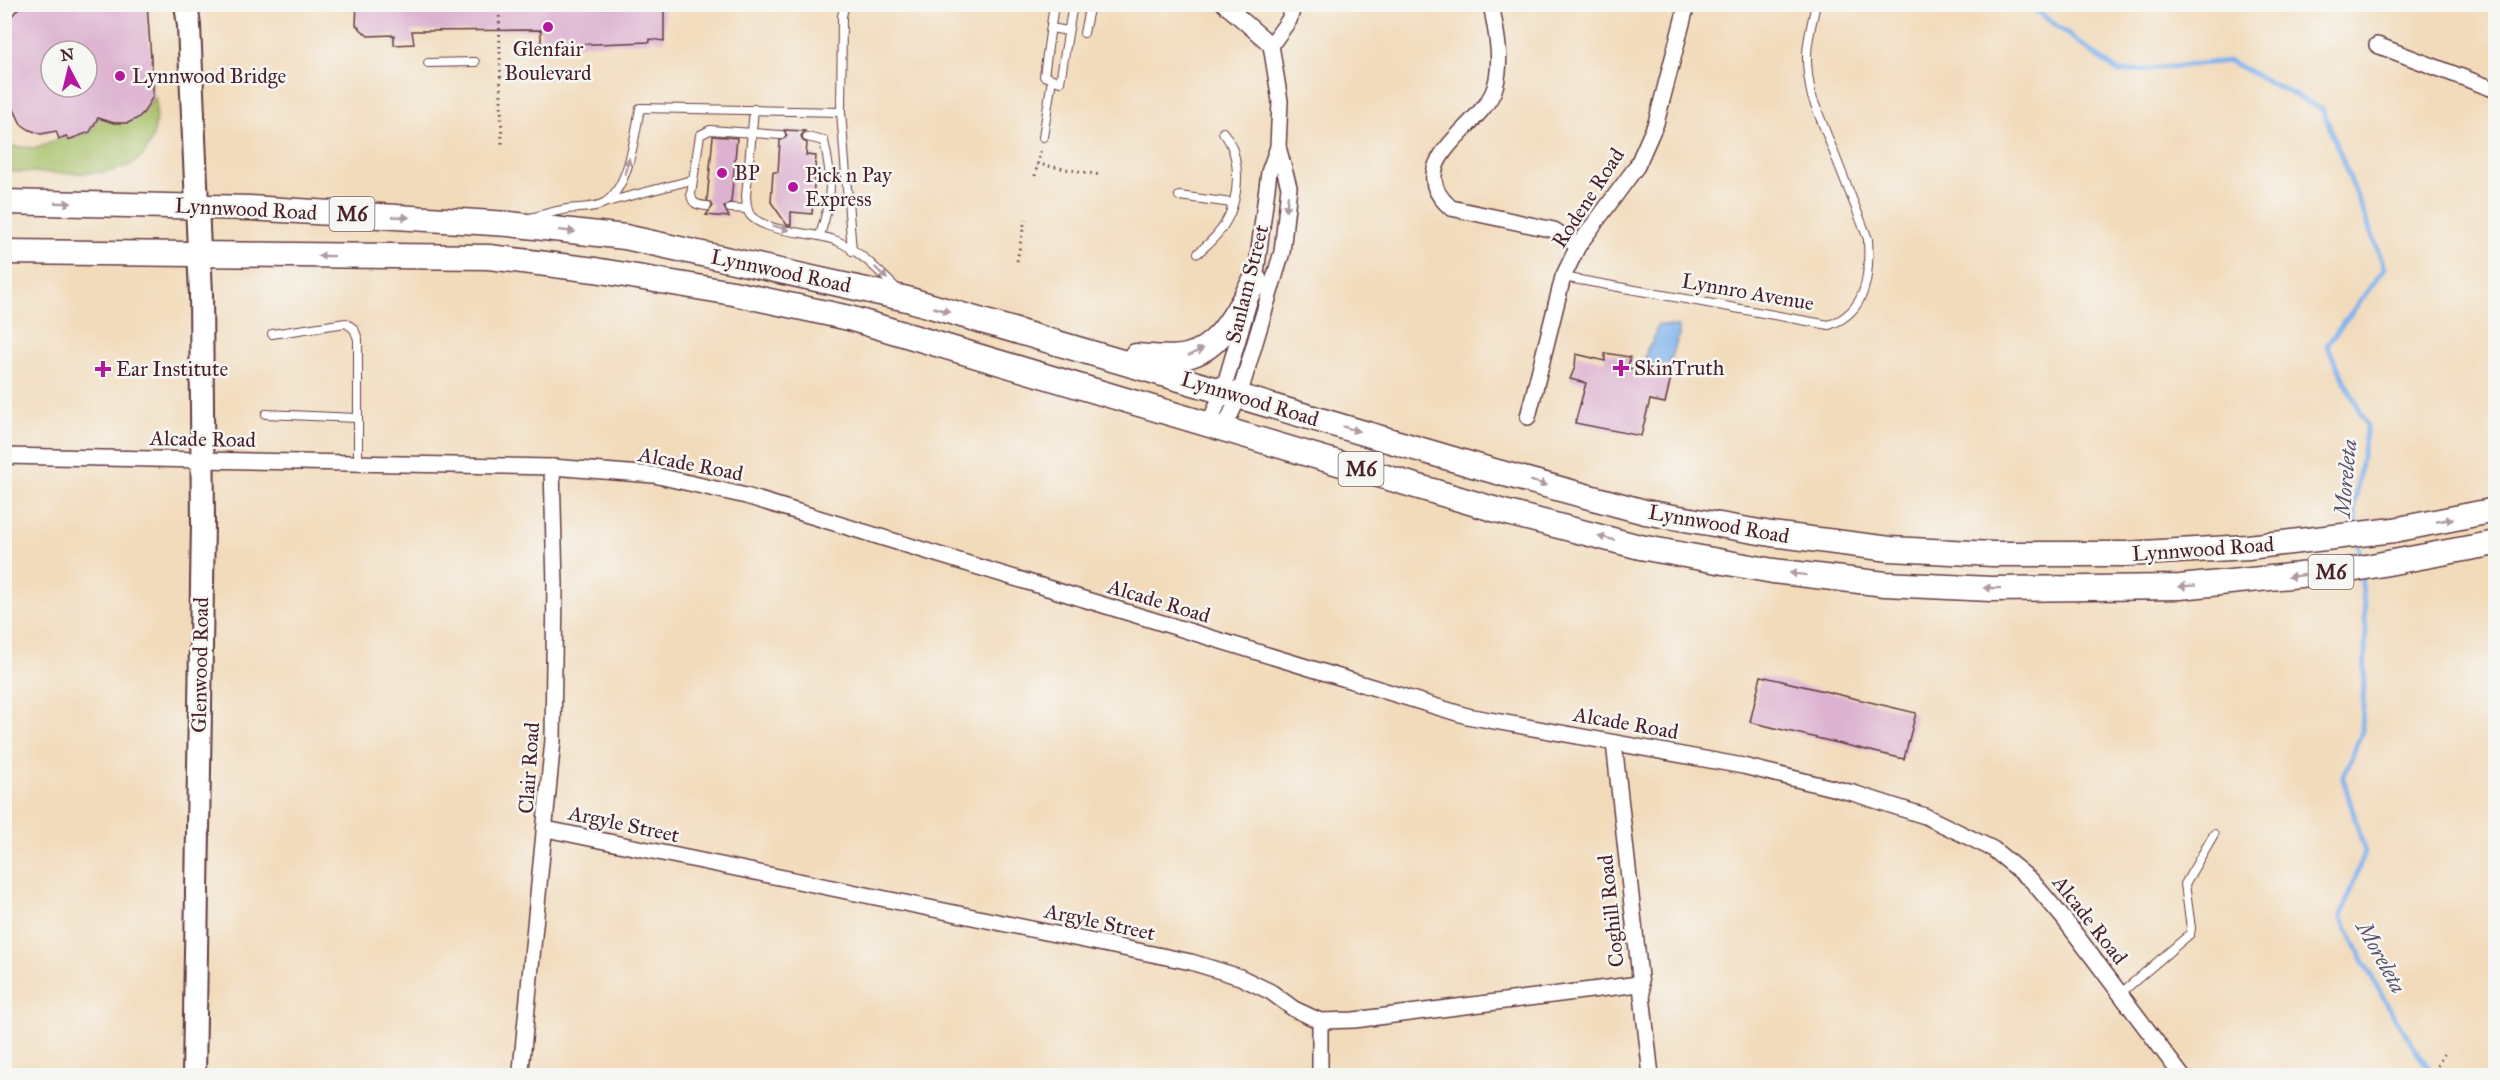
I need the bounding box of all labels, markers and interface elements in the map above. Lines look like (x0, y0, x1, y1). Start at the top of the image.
marker: Glenfair Boulevard (541, 20, 555, 34)
place label: Glenfair Boulevard (504, 36, 592, 86)
north arrow (39, 39, 99, 99)
text: N (59, 44, 76, 65)
place label: Lynnwood Bridge (132, 63, 286, 89)
marker: Lynnwood Bridge (113, 69, 127, 83)
street label: Rodene Road (1546, 143, 1630, 253)
one-way arrow (623, 157, 632, 175)
place label: BP (734, 160, 760, 186)
place label: Pick n Pay Express (805, 162, 893, 212)
marker: BP (715, 166, 729, 180)
marker: Pick n Pay Express (786, 180, 800, 194)
street label: Lynnwood Road (174, 192, 318, 226)
one-way arrow (1283, 194, 1292, 213)
road number: M6 (330, 197, 374, 231)
one-way arrow (53, 198, 72, 208)
one-way arrow (391, 212, 410, 222)
street label: Sanlam Street (1220, 222, 1274, 346)
one-way arrow (772, 224, 790, 233)
one-way arrow (558, 226, 577, 236)
street label: Lynnwood Road (709, 243, 854, 299)
one-way arrow (316, 251, 335, 261)
one-way arrow (874, 266, 888, 280)
street label: Lynnro Avenue (1680, 268, 1816, 316)
one-way arrow (933, 305, 951, 315)
one-way arrow (1188, 347, 1205, 356)
place label: SkinTruth (1634, 355, 1725, 381)
place label: Ear Institute (116, 356, 228, 382)
marker: SkinTruth (1612, 359, 1630, 377)
marker: Ear Institute (94, 360, 112, 378)
street label: Lynnwood Road (1178, 366, 1322, 432)
street label: Alcade Road (149, 425, 257, 453)
one-way arrow (1342, 425, 1360, 434)
water label: Moreleta (2328, 438, 2362, 520)
street label: Alcade Road (635, 441, 746, 487)
road number: M6 (1338, 452, 1384, 486)
one-way arrow (1529, 479, 1548, 489)
street label: Lynnwood Road (1647, 499, 1792, 549)
one-way arrow (2436, 515, 2455, 524)
street label: Lynnwood Road (2131, 531, 2275, 567)
one-way arrow (1597, 533, 1616, 543)
road number: M6 (2308, 555, 2354, 589)
one-way arrow (1789, 569, 1808, 578)
one-way arrow (2286, 571, 2305, 581)
street label: Alcade Road (1104, 573, 1214, 629)
one-way arrow (2178, 581, 2197, 591)
one-way arrow (1983, 584, 2002, 593)
street label: Glenwood Road (186, 596, 214, 733)
street label: Alcade Road (1571, 701, 1681, 745)
street label: Clair Road (513, 721, 545, 815)
street label: Argyle Street (565, 799, 682, 849)
street label: Coghill Road (1592, 853, 1630, 969)
street label: Alcade Road (2046, 869, 2133, 970)
street label: Argyle Street (1041, 897, 1158, 947)
water label: Moreleta (2350, 915, 2412, 998)

